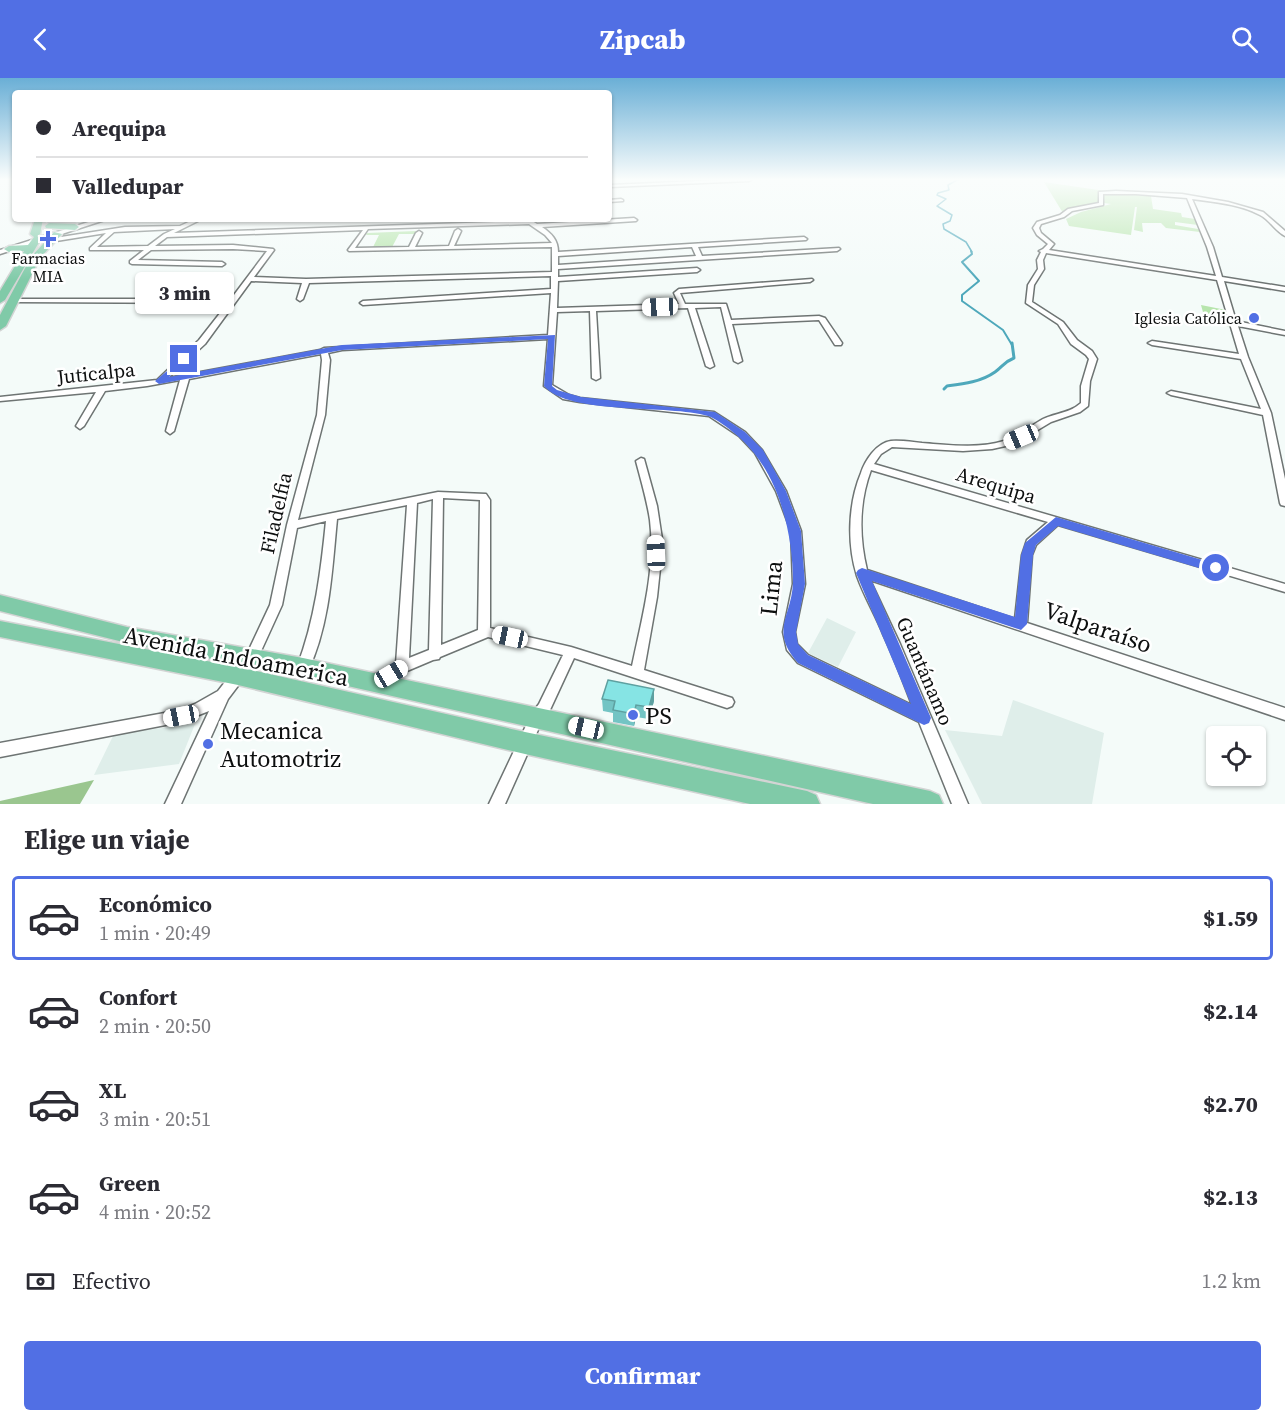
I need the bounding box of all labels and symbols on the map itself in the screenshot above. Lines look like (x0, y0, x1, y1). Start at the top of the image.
marker: Farmacias MIA (41, 232, 55, 246)
place label: Farmacias MIA (11, 247, 85, 287)
callout: 3 min (134, 272, 234, 314)
car (642, 297, 678, 317)
place label: Iglesia Católica (1134, 307, 1243, 329)
marker: Iglesia Católica (1247, 311, 1261, 325)
route end (170, 345, 197, 372)
street label: Juticalpa (55, 355, 137, 391)
car (1001, 422, 1041, 452)
street label: Arequipa (953, 460, 1040, 511)
street label: Filadelfia (253, 469, 299, 557)
car (646, 535, 666, 571)
route start (1202, 554, 1229, 581)
street label: Lima (752, 558, 790, 617)
street label: Valparaíso (1040, 593, 1156, 661)
street label: Guantánamo (890, 613, 960, 729)
street label: Avenida Indoamerica (121, 618, 352, 694)
car (491, 624, 529, 650)
car (371, 657, 411, 691)
place label: PS (645, 699, 672, 732)
car (162, 704, 200, 728)
marker: PS (626, 708, 640, 722)
place label: Mecanica Automotriz (220, 714, 341, 775)
car (566, 715, 606, 741)
marker: Mecanica Automotriz (201, 737, 215, 751)

